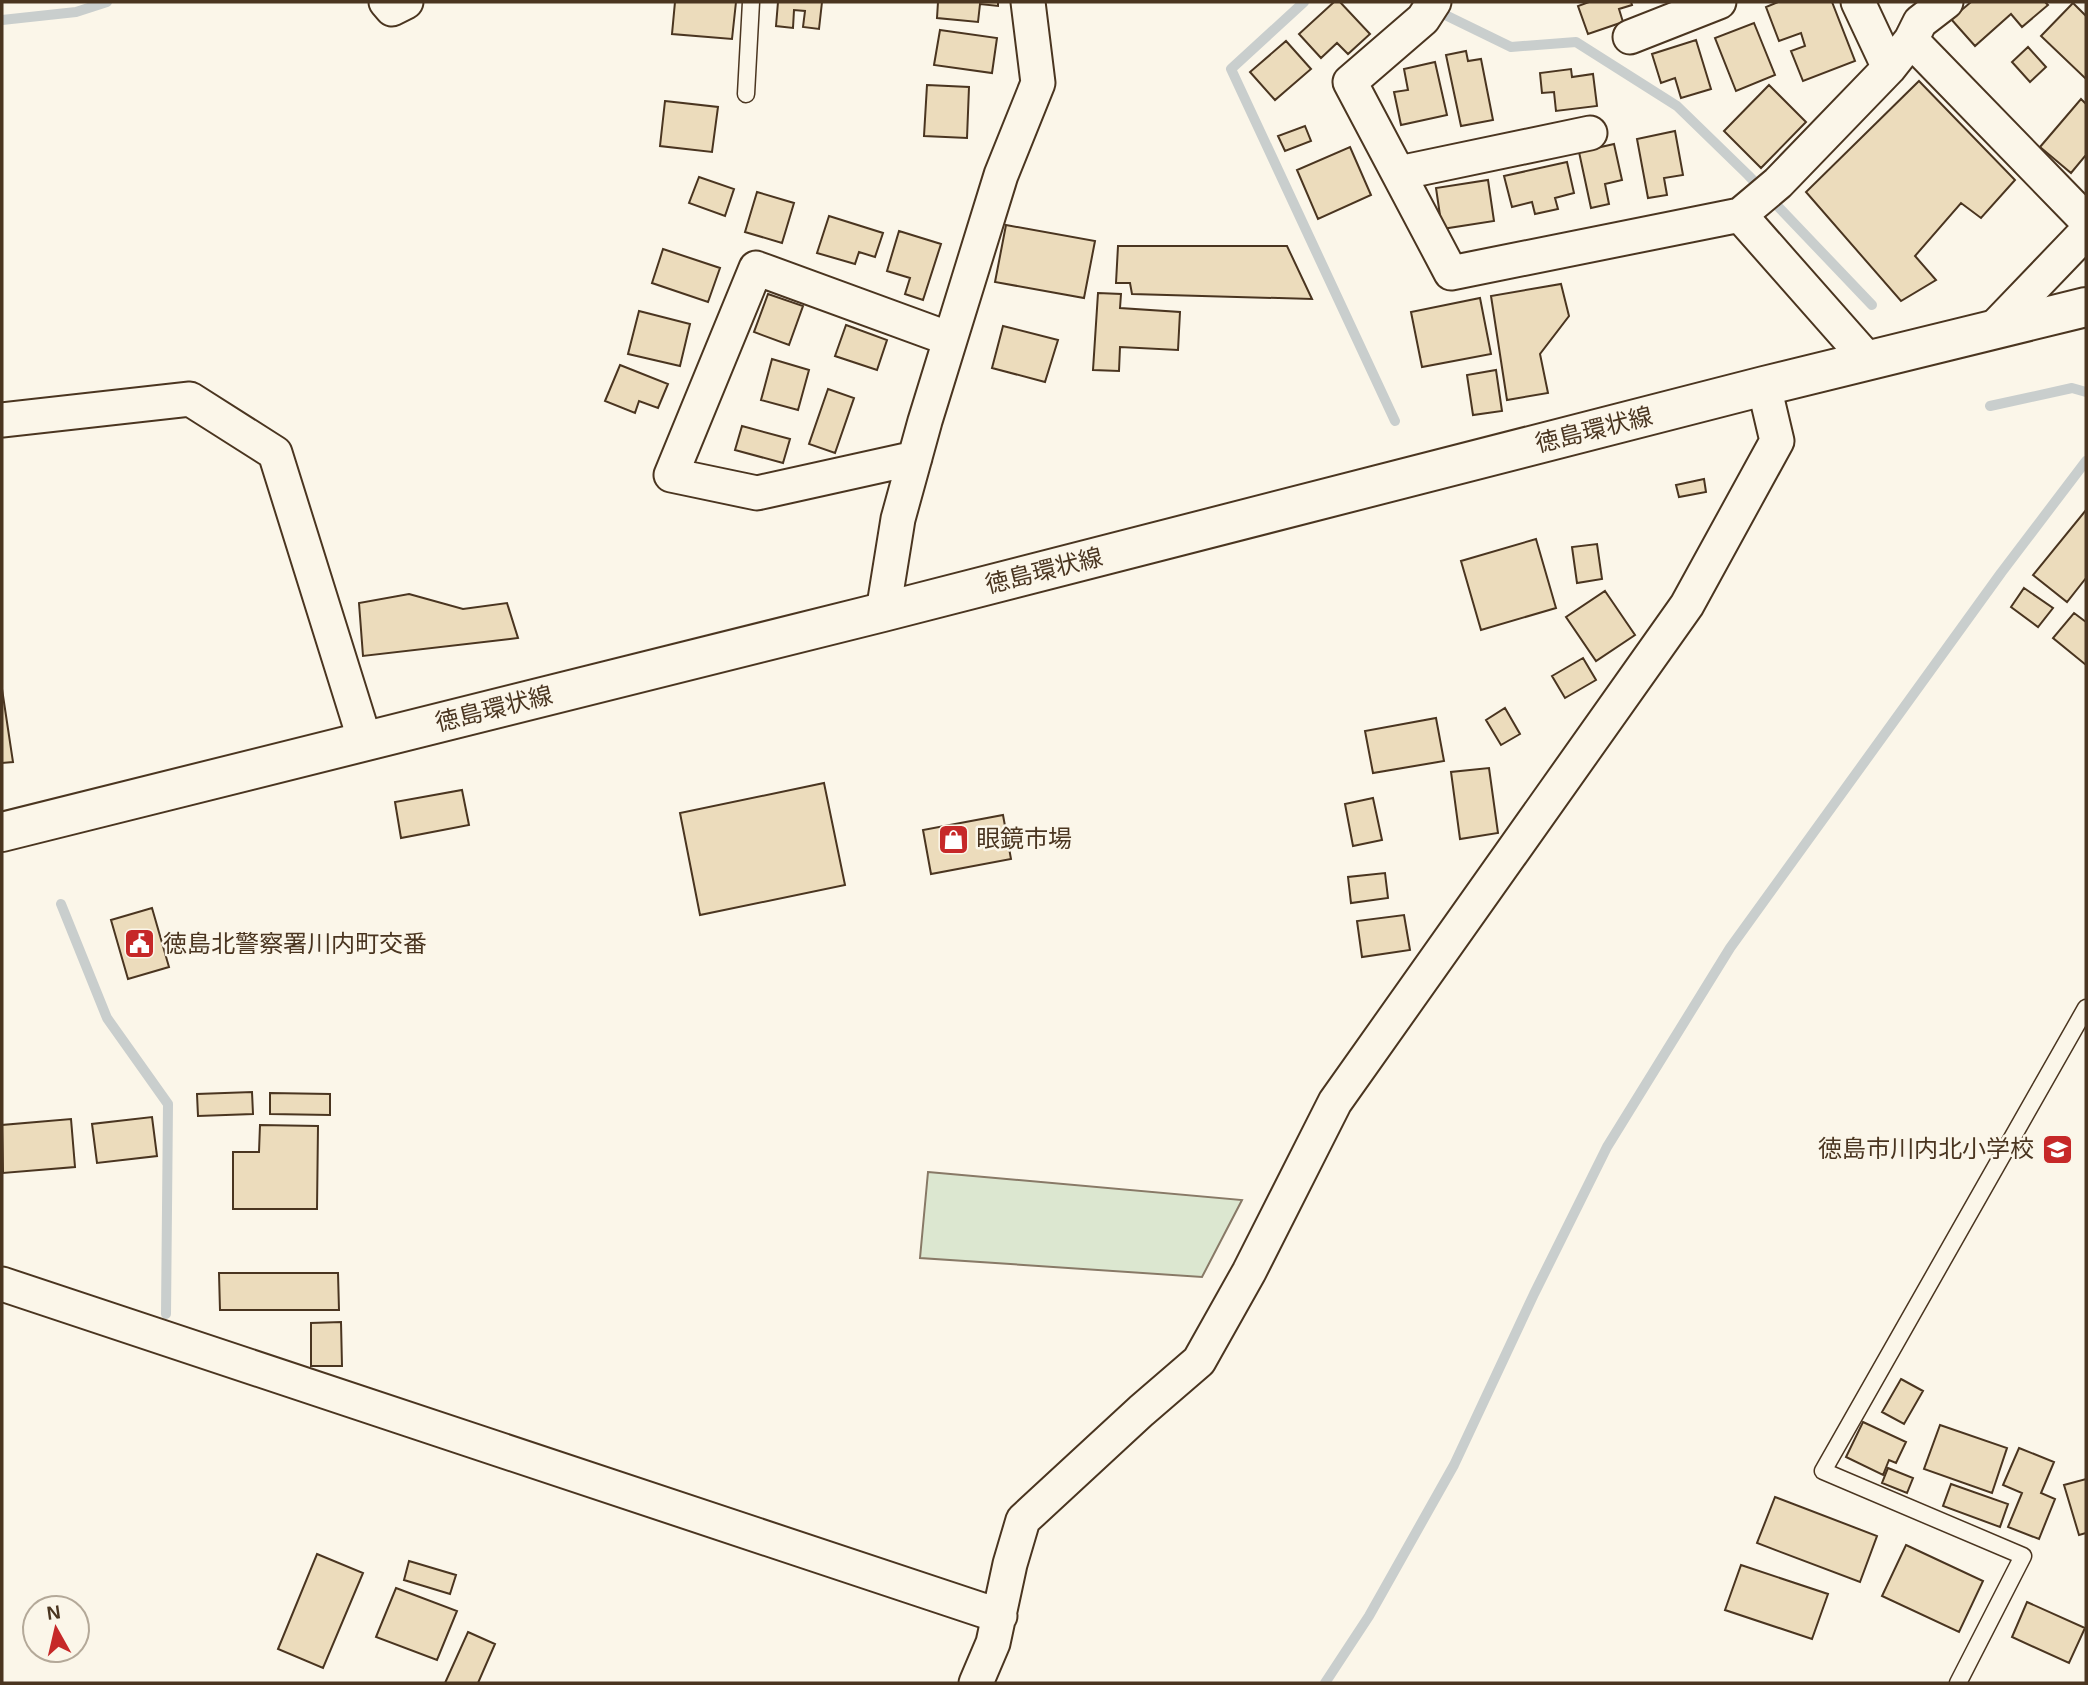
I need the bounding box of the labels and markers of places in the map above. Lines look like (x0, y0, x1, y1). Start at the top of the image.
shop icon: 眼鏡市場 (936, 822, 970, 856)
place label: 眼鏡市場 (976, 825, 1072, 852)
public building icon: 徳島北警察署川内町交番 (123, 927, 157, 961)
place label: 徳島北警察署川内町交番 (163, 930, 427, 957)
school or university icon: 徳島市川内北小学校 (2040, 1132, 2074, 1166)
place label: 徳島市川内北小学校 (1818, 1135, 2034, 1162)

